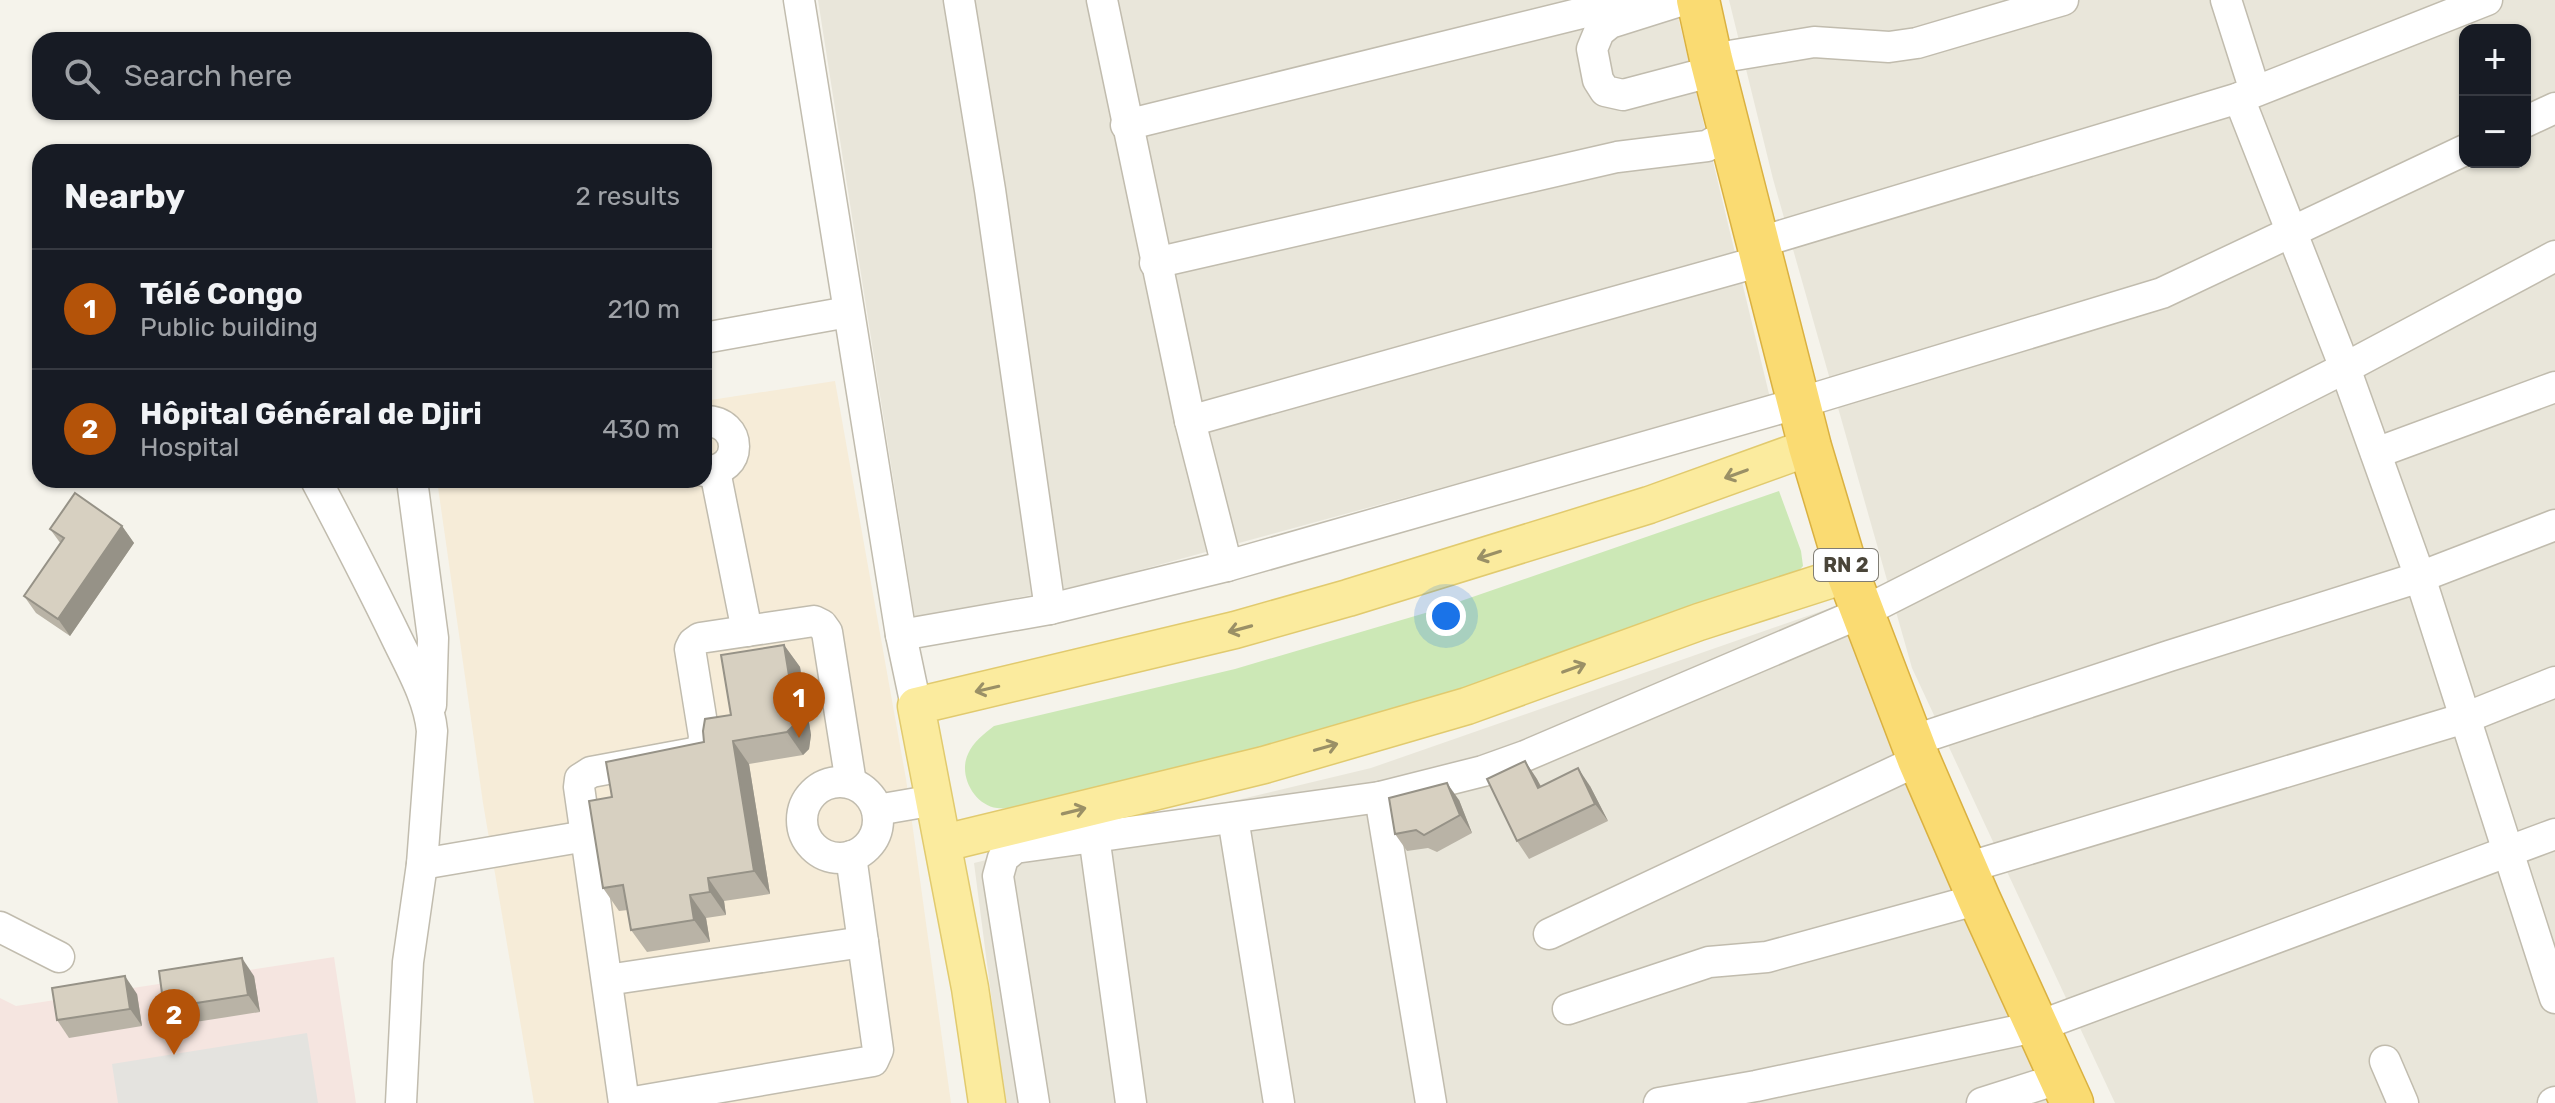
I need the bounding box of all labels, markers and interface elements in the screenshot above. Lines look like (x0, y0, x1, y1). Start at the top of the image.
map controls (2459, 24, 2531, 168)
button: + (2459, 24, 2531, 96)
search box (32, 32, 712, 120)
icon: search (60, 54, 104, 98)
text: Search here (124, 58, 292, 94)
button: − (2459, 96, 2531, 168)
text: Nearby (64, 176, 185, 217)
text: 2 results (576, 181, 680, 212)
text: Télé Congo (140, 276, 303, 312)
text: 1 (84, 294, 96, 325)
text: 210 m (608, 294, 680, 325)
text: Public building (140, 312, 318, 343)
text: Hôpital Général de Djiri (140, 396, 482, 432)
text: 2 (82, 414, 98, 445)
text: 430 m (602, 414, 680, 445)
text: Hospital (140, 432, 239, 463)
one-way arrow (1724, 467, 1749, 482)
one-way arrow (1477, 549, 1502, 564)
road number: RN 2 (1814, 549, 1878, 581)
your location (1426, 596, 1466, 636)
one-way arrow (1227, 622, 1253, 637)
one-way arrow (1561, 660, 1585, 674)
pin: 1 (773, 672, 825, 738)
one-way arrow (975, 682, 1000, 697)
one-way arrow (1312, 739, 1338, 754)
one-way arrow (1061, 803, 1086, 818)
pin: 2 (148, 989, 200, 1055)

